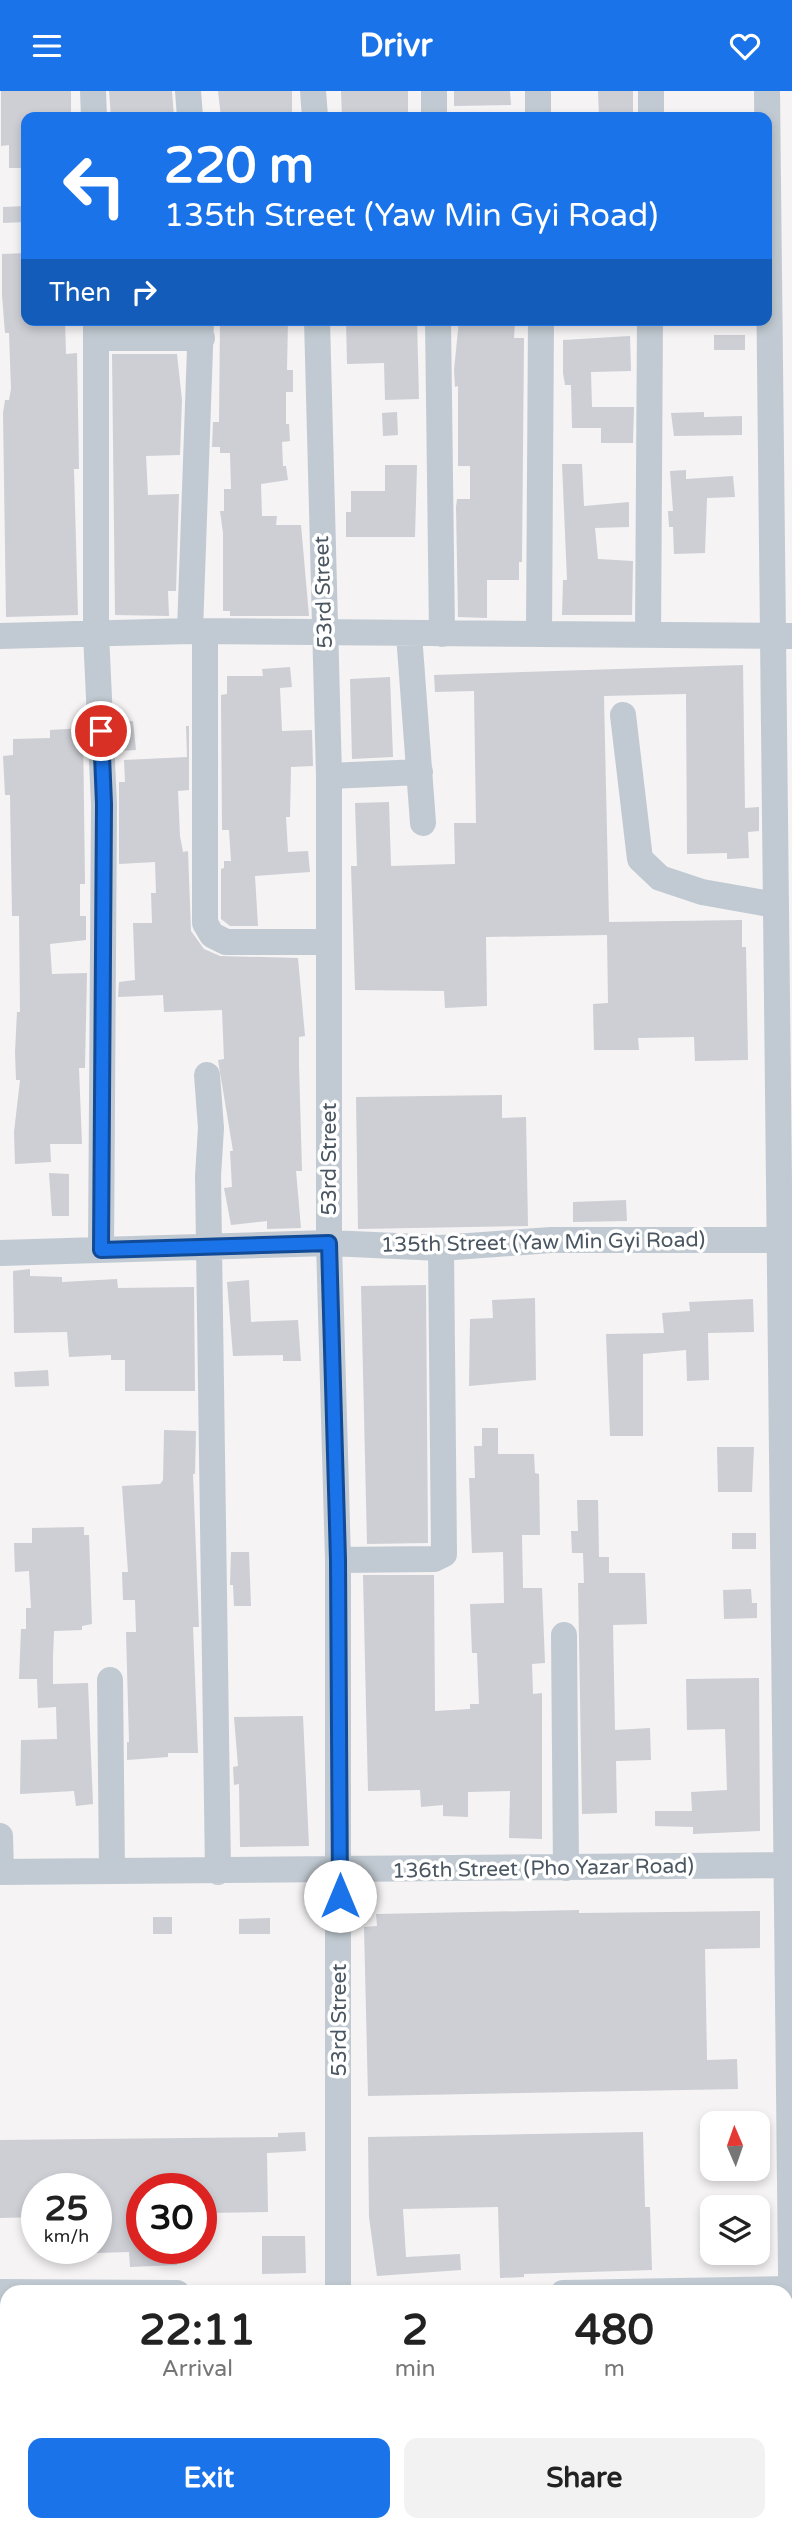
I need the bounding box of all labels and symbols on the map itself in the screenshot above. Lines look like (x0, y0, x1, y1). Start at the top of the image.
street label: 53rd Street (309, 535, 338, 649)
pin (71, 701, 131, 761)
street label: 53rd Street (317, 1103, 342, 1215)
street label: 135th Street (Yaw Min Gyi Road) (381, 1227, 705, 1258)
street label: 136th Street (Pho Yazar Road) (392, 1853, 694, 1884)
position arrow (303, 1859, 377, 1933)
street label: 53rd Street (327, 1964, 352, 2076)
north arrow (700, 2111, 770, 2181)
speed limit sign: 30 (126, 2173, 217, 2264)

